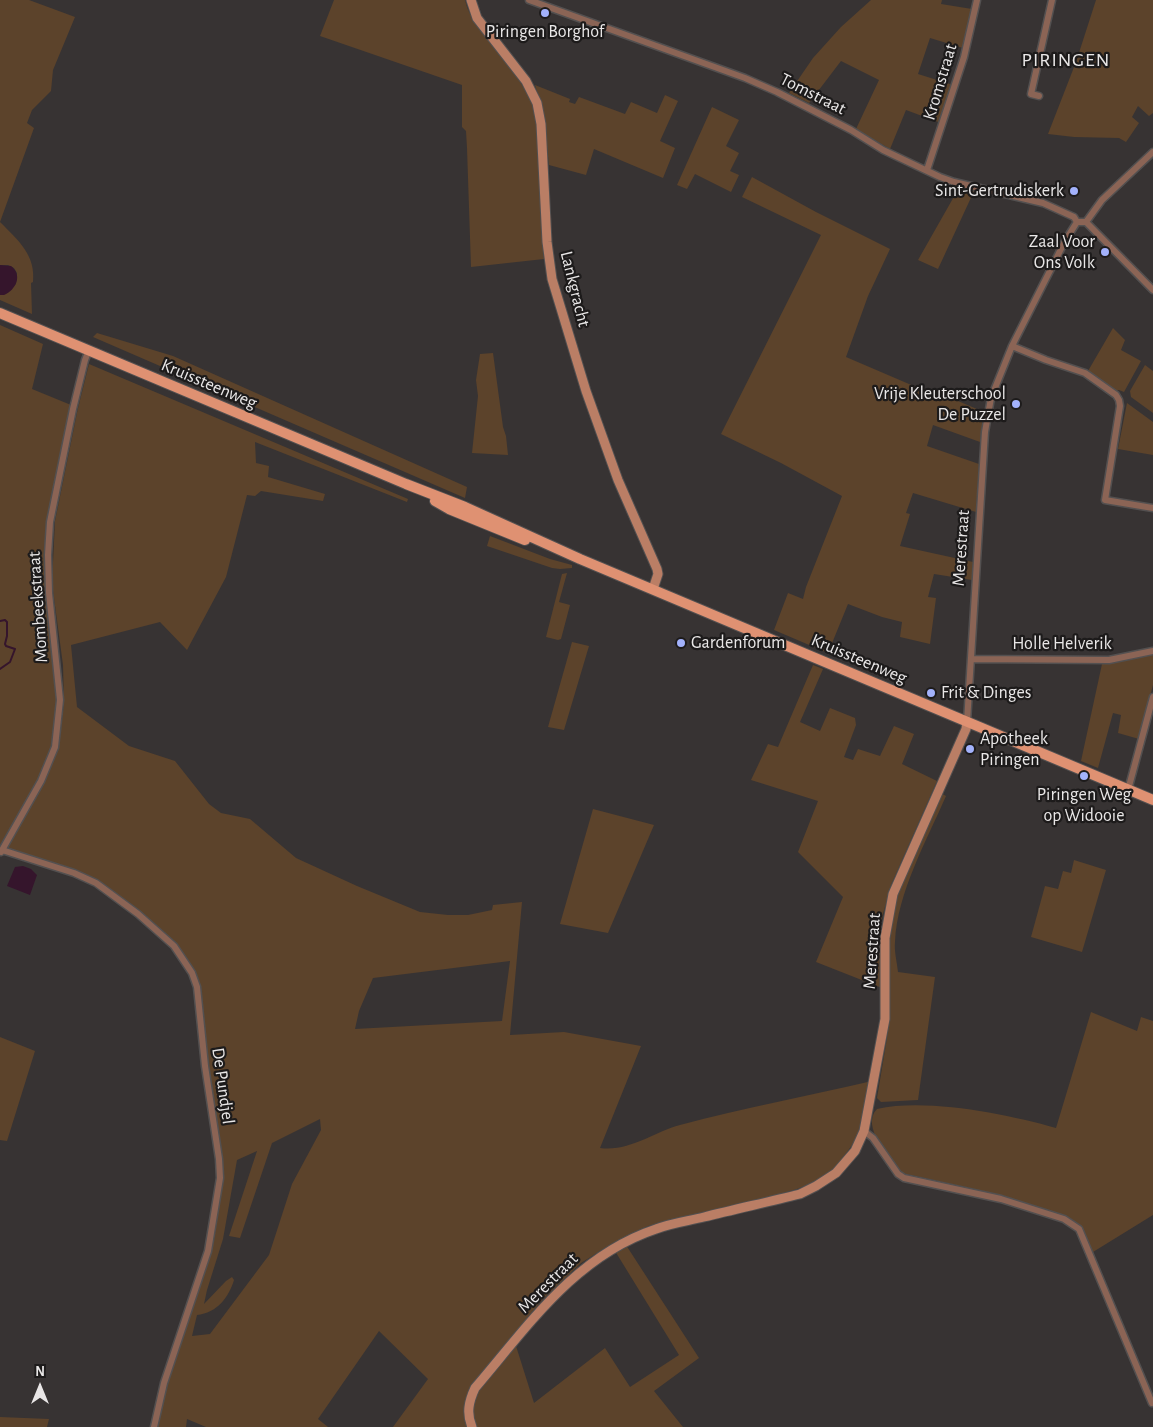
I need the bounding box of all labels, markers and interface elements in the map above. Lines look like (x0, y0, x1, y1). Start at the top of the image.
marker: Piringen Borghof (539, 7, 551, 19)
place label: Piringen Borghof (486, 21, 604, 43)
street label: Kromstraat (918, 41, 962, 123)
district label: PIRINGEN (1021, 48, 1111, 72)
street label: Tomstraat (776, 68, 850, 120)
place label: Sint-Gertrudiskerk (935, 180, 1064, 202)
marker: Sint-Gertrudiskerk (1068, 185, 1080, 197)
place label: Zaal Voor Ons Volk (1029, 231, 1095, 274)
marker: Zaal Voor Ons Volk (1099, 246, 1111, 258)
street label: Lankgracht (555, 249, 595, 329)
street label: Kruissteenweg (158, 354, 260, 414)
place label: Vrije Kleuterschool De Puzzel (874, 383, 1006, 426)
marker: Vrije Kleuterschool De Puzzel (1010, 398, 1022, 410)
street label: Merestraat (948, 509, 974, 587)
street label: Mombeekstraat (23, 551, 53, 663)
street label: Kruissteenweg (808, 629, 910, 689)
place label: Gardenforum (691, 632, 785, 654)
street label: Holle Helverik (1012, 633, 1112, 655)
marker: Gardenforum (675, 637, 687, 649)
place label: Frit & Dinges (941, 682, 1031, 704)
marker: Frit & Dinges (925, 687, 937, 699)
place label: Apotheek Piringen (980, 728, 1048, 771)
marker: Apotheek Piringen (964, 743, 976, 755)
marker: Piringen Weg op Widooie (1078, 770, 1090, 782)
place label: Piringen Weg op Widooie (1037, 784, 1131, 826)
street label: Merestraat (859, 912, 885, 990)
street label: De Pundjel (207, 1046, 239, 1126)
street label: Merestraat (513, 1248, 583, 1318)
north arrow (15, 1362, 65, 1412)
text: N (35, 1365, 45, 1379)

